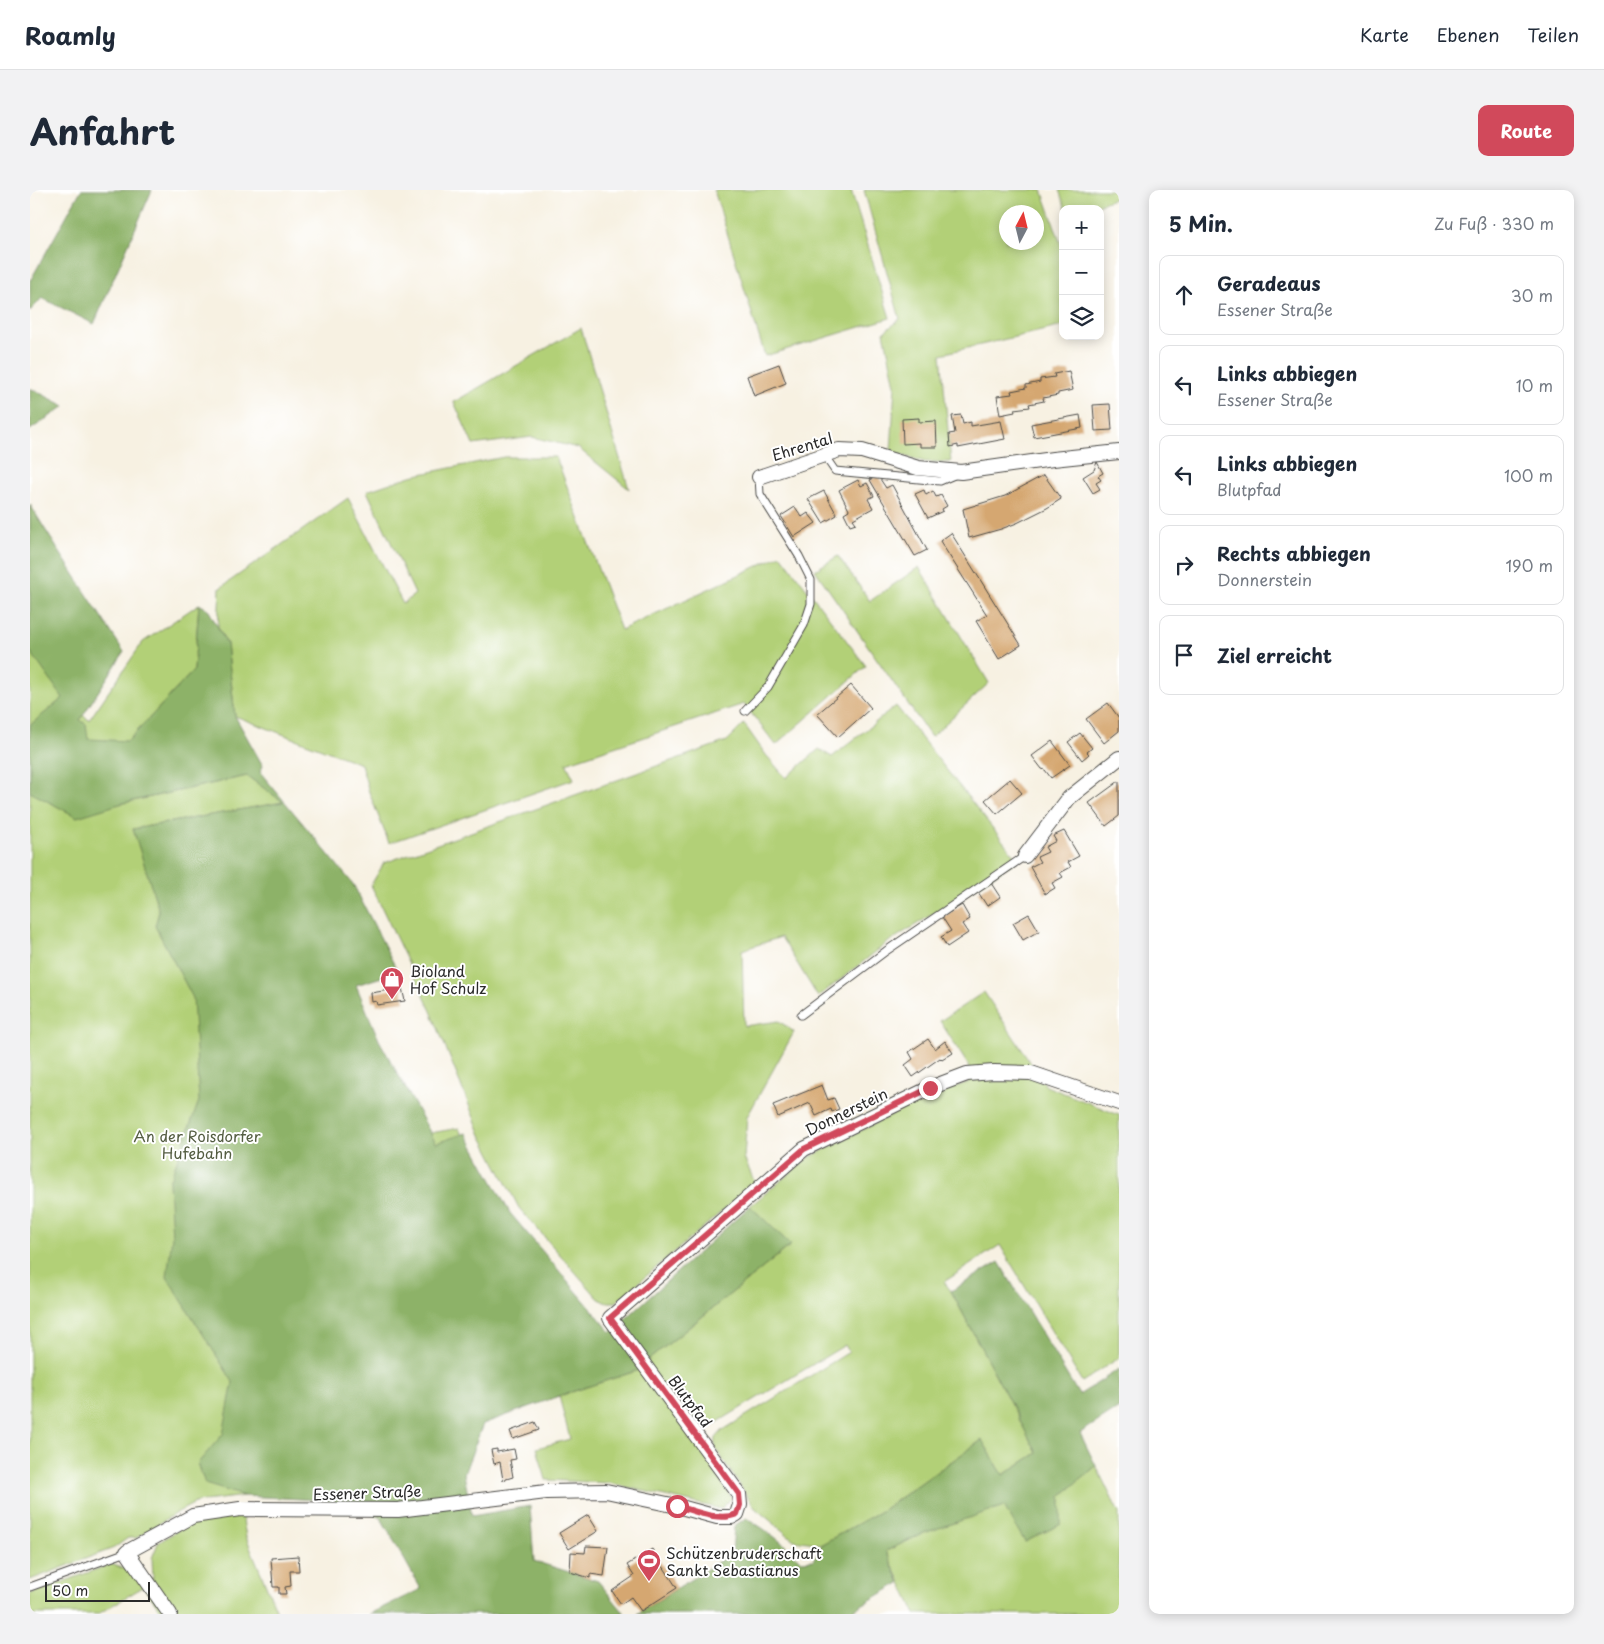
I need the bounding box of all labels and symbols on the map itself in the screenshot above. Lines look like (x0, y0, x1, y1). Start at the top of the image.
north arrow (999, 205, 1044, 250)
street label: Ehrental (769, 426, 835, 466)
place label: Bioland Hof Schulz (410, 959, 486, 999)
shop icon: Bioland Hof Schulz (379, 966, 405, 1000)
route end (919, 1077, 942, 1100)
street label: Donnerstein (801, 1081, 891, 1141)
park label: An der Roisdorfer Hufebahn (133, 1124, 261, 1164)
street label: Blutpfad (664, 1370, 718, 1432)
street label: Essener Straße (312, 1479, 422, 1505)
route start (666, 1495, 689, 1518)
place label: Schützenbruderschaft Sankt Sebastianus (666, 1541, 822, 1581)
sports icon: Schützenbruderschaft Sankt Sebastianus (636, 1548, 662, 1582)
scale bar (45, 1579, 150, 1602)

